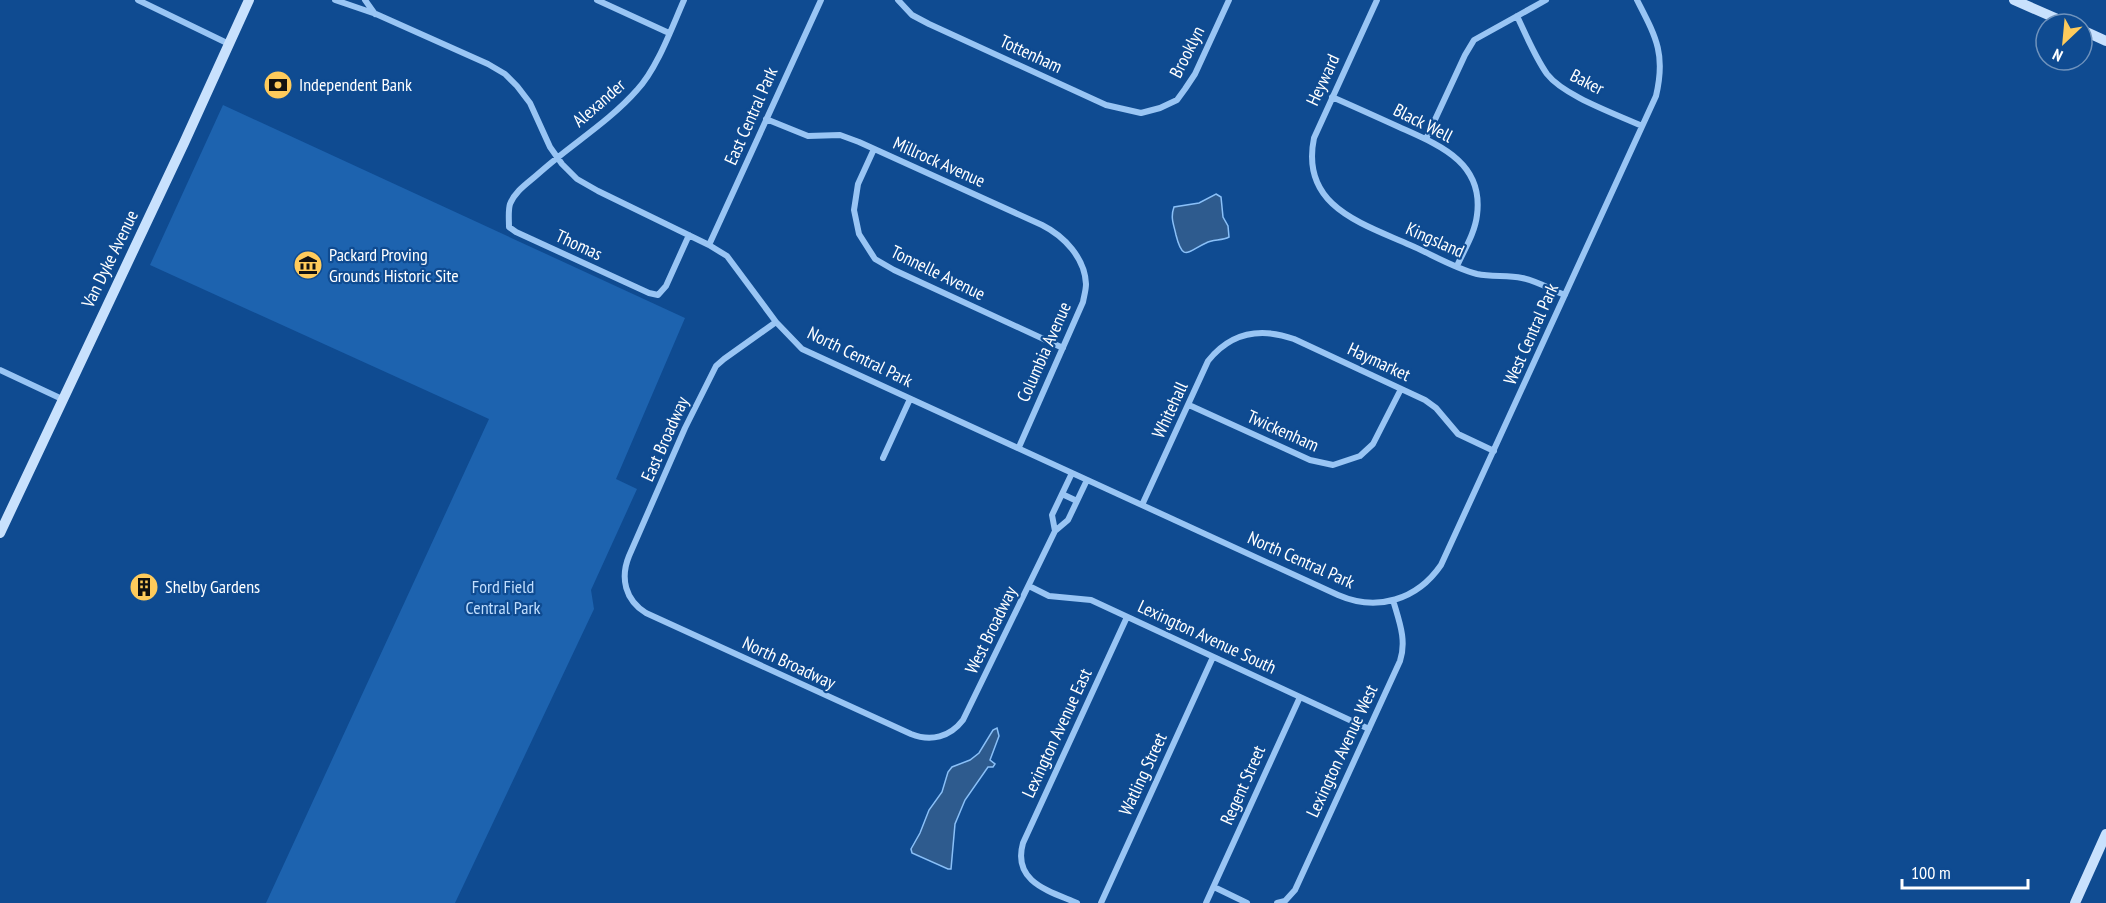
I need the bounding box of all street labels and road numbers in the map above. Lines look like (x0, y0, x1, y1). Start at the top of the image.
street label: Brooklyn (1164, 22, 1209, 81)
street label: Tottenham (996, 29, 1066, 78)
street label: Heyward (1301, 50, 1344, 109)
street label: East Central Park (719, 63, 782, 168)
street label: Baker (1566, 63, 1608, 100)
street label: Alexander (568, 73, 630, 132)
street label: Black Well (1390, 98, 1458, 148)
street label: Millrock Avenue (890, 131, 989, 192)
street label: Van Dyke Avenue (76, 206, 143, 312)
street label: Kingsland (1402, 217, 1468, 263)
street label: Thomas (552, 224, 606, 265)
street label: Tonnelle Avenue (887, 240, 989, 305)
street label: West Central Park (1498, 279, 1563, 388)
street label: Columbia Avenue (1011, 298, 1076, 405)
street label: North Central Park (804, 321, 917, 392)
street label: Haymarket (1344, 337, 1414, 386)
street label: Whitehall (1147, 377, 1193, 442)
street label: East Broadway (636, 393, 694, 485)
street label: Twickenham (1244, 405, 1323, 457)
street label: North Central Park (1244, 526, 1358, 593)
street label: West Broadway (960, 582, 1022, 677)
street label: Lexington Avenue South (1134, 594, 1280, 679)
street label: North Broadway (739, 631, 840, 694)
street label: Lexington Avenue East (1017, 664, 1097, 801)
street label: Lexington Avenue West (1301, 681, 1382, 821)
street label: Watling Street (1113, 729, 1172, 819)
street label: Regent Street (1215, 742, 1270, 828)

